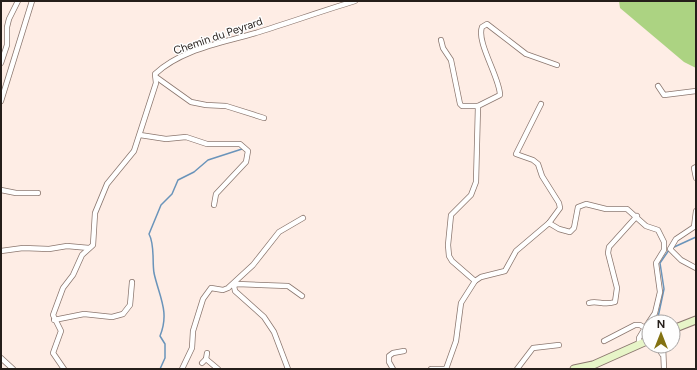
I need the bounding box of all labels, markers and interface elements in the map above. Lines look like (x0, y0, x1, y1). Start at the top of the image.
street label: Chemin du Peyrard (172, 15, 264, 57)
north arrow (641, 314, 681, 354)
text: N (657, 318, 665, 331)

